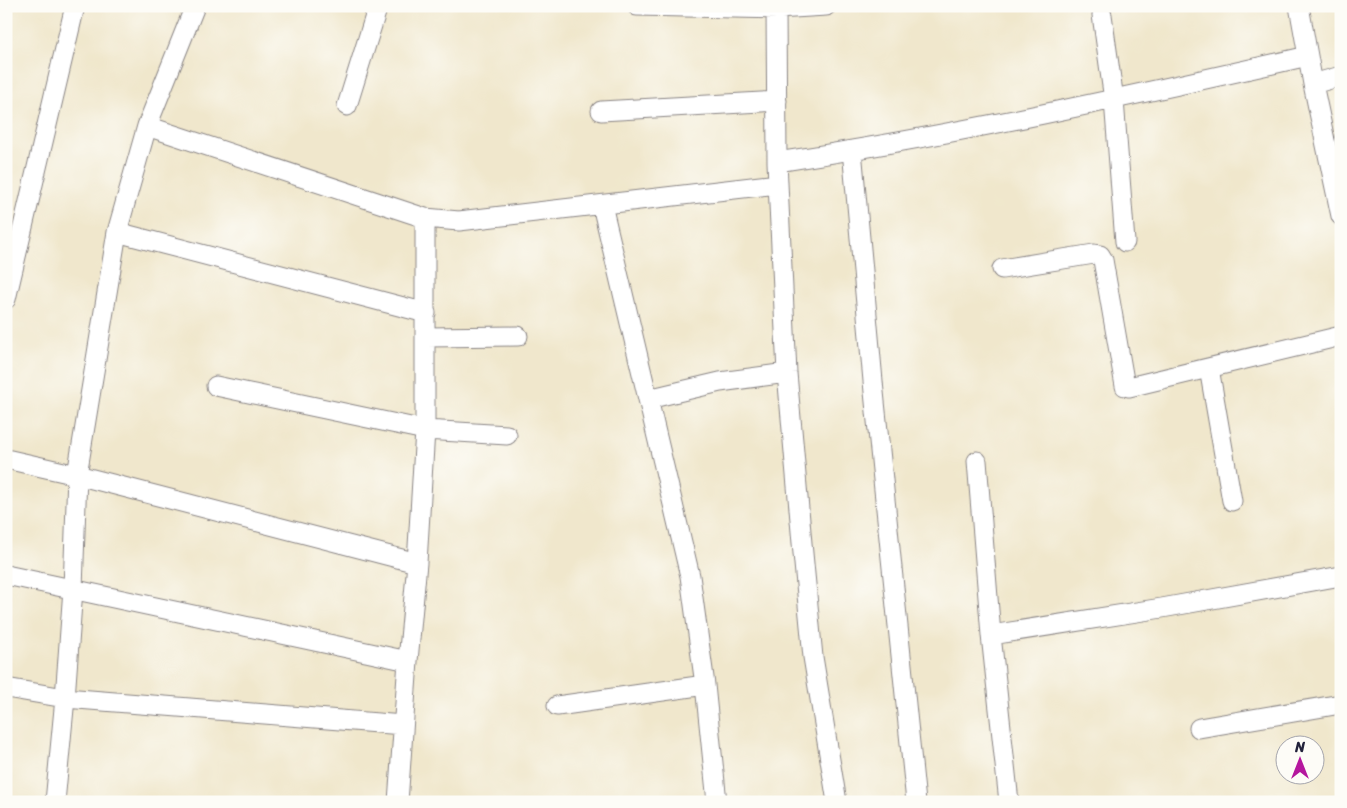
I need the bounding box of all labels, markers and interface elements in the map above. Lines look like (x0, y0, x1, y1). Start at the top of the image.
text: N (1294, 735, 1305, 760)
north arrow (1274, 736, 1324, 786)

